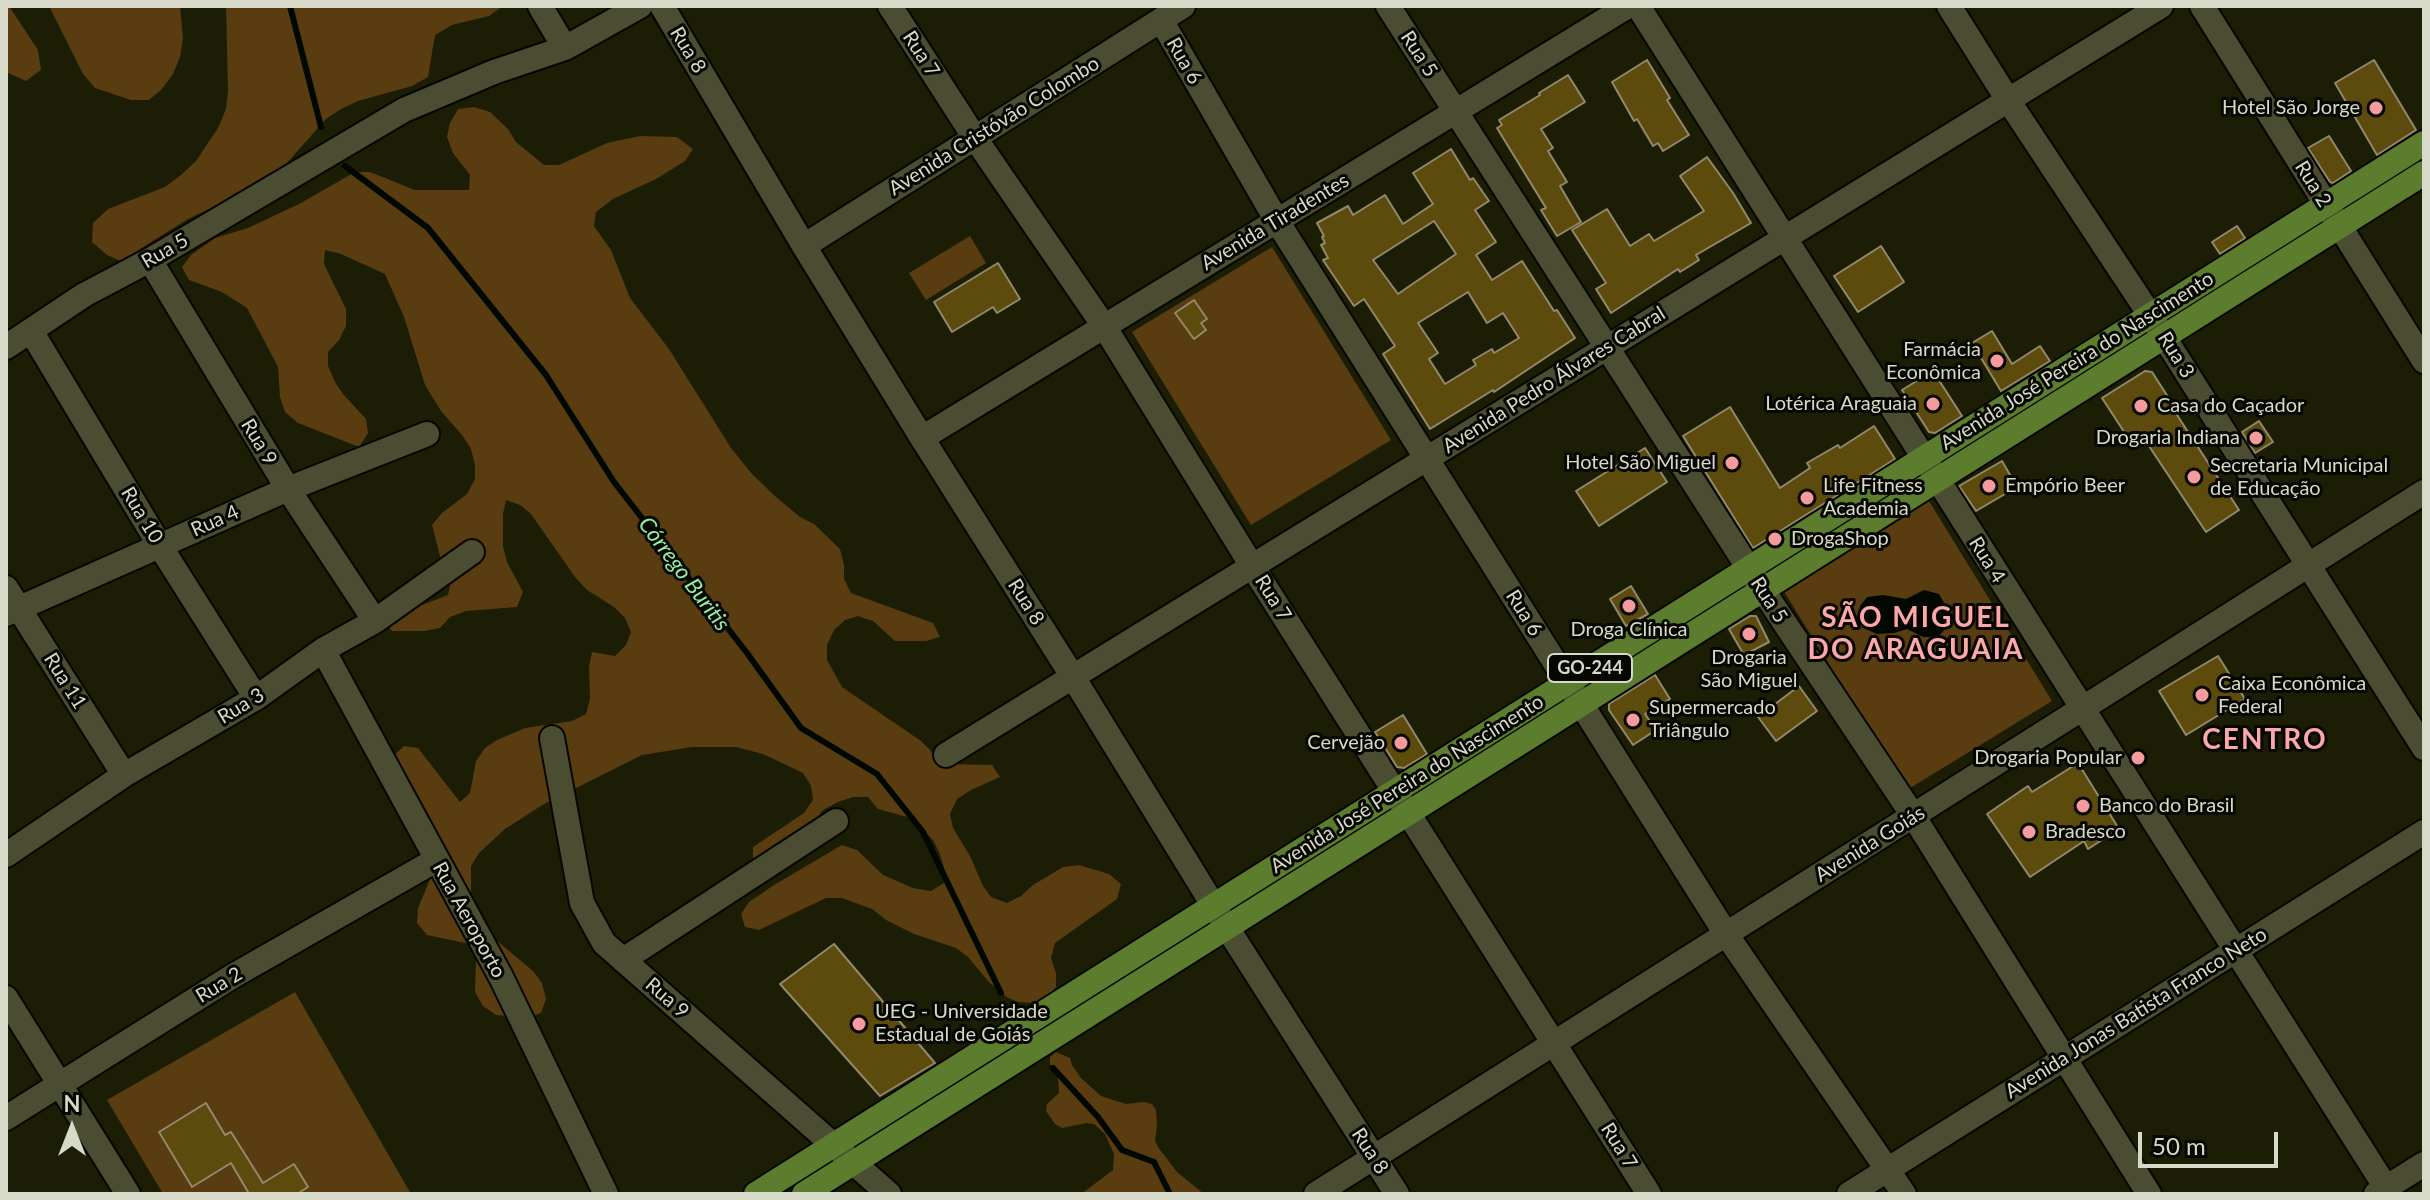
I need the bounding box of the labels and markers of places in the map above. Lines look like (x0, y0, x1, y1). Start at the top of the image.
place label: Hotel São Jorge (2222, 96, 2360, 120)
marker: Hotel São Jorge (2367, 99, 2385, 117)
place label: Farmácia Econômica (1886, 338, 1981, 385)
marker: Farmácia Econômica (1988, 352, 2006, 370)
place label: Lotérica Araguaia (1765, 392, 1917, 416)
place label: Casa do Caçador (2157, 394, 2304, 418)
marker: Lotérica Araguaia (1924, 395, 1942, 413)
marker: Casa do Caçador (2132, 397, 2150, 415)
place label: Drogaria Indiana (2096, 426, 2240, 450)
marker: Drogaria Indiana (2247, 429, 2265, 447)
place label: Hotel São Miguel (1565, 451, 1716, 475)
marker: Hotel São Miguel (1723, 454, 1741, 472)
place label: Secretaria Municipal de Educação (2210, 454, 2388, 501)
marker: Secretaria Municipal de Educação (2185, 468, 2203, 486)
place label: Life Fitness Academia (1823, 474, 1923, 521)
place label: Empório Beer (2005, 474, 2125, 498)
marker: Empório Beer (1980, 477, 1998, 495)
marker: Life Fitness Academia (1798, 489, 1816, 507)
place label: DrogaShop (1791, 527, 1889, 551)
marker: DrogaShop (1766, 530, 1784, 548)
marker: Droga Clínica (1620, 597, 1638, 615)
place label: Droga Clínica (1571, 618, 1687, 642)
marker: Drogaria São Miguel (1740, 625, 1758, 643)
place label: Drogaria São Miguel (1700, 646, 1798, 693)
place label: Caixa Econômica Federal (2218, 672, 2366, 719)
marker: Caixa Econômica Federal (2193, 686, 2211, 704)
place label: Supermercado Triângulo (1649, 696, 1776, 743)
marker: Supermercado Triângulo (1624, 711, 1642, 729)
place label: Cervejão (1307, 731, 1385, 755)
marker: Cervejão (1392, 734, 1410, 752)
place label: Drogaria Popular (1974, 746, 2122, 770)
marker: Drogaria Popular (2129, 749, 2147, 767)
place label: Banco do Brasil (2099, 794, 2234, 818)
marker: Banco do Brasil (2074, 797, 2092, 815)
place label: Bradesco (2045, 820, 2126, 844)
marker: Bradesco (2020, 823, 2038, 841)
place label: UEG - Universidade Estadual de Goiás (875, 1000, 1048, 1047)
marker: UEG - Universidade Estadual de Goiás (850, 1015, 868, 1033)

